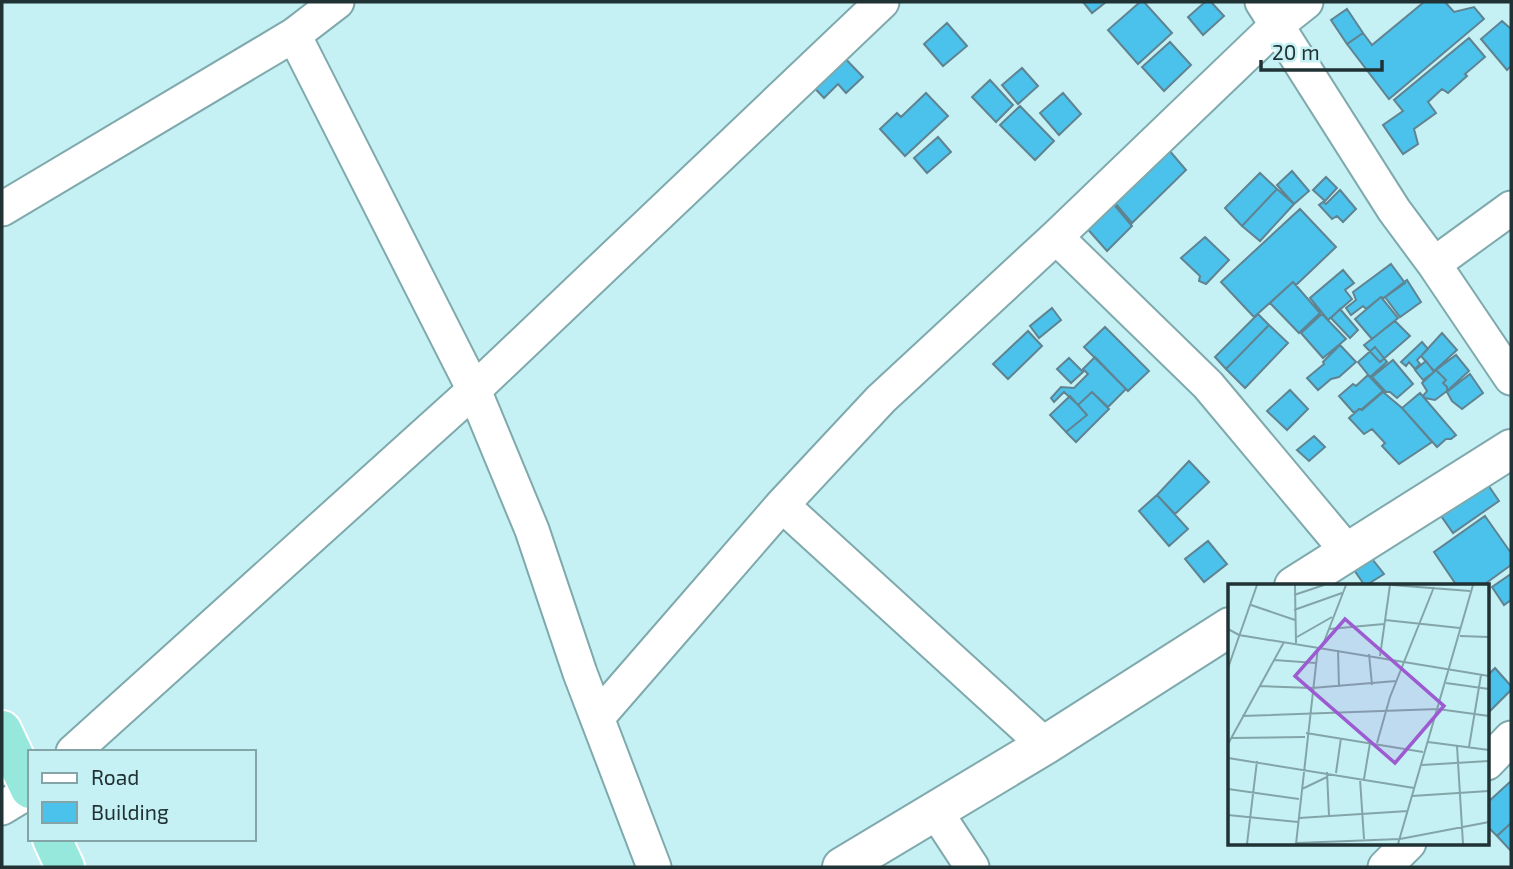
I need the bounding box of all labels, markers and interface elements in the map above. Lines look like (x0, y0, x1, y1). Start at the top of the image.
scale bar (1261, 28, 1382, 72)
text: 20 m (1272, 39, 1320, 64)
inset map (1228, 584, 1488, 844)
legend (28, 750, 256, 841)
text: Road (91, 764, 139, 789)
text: Building (91, 799, 169, 824)

